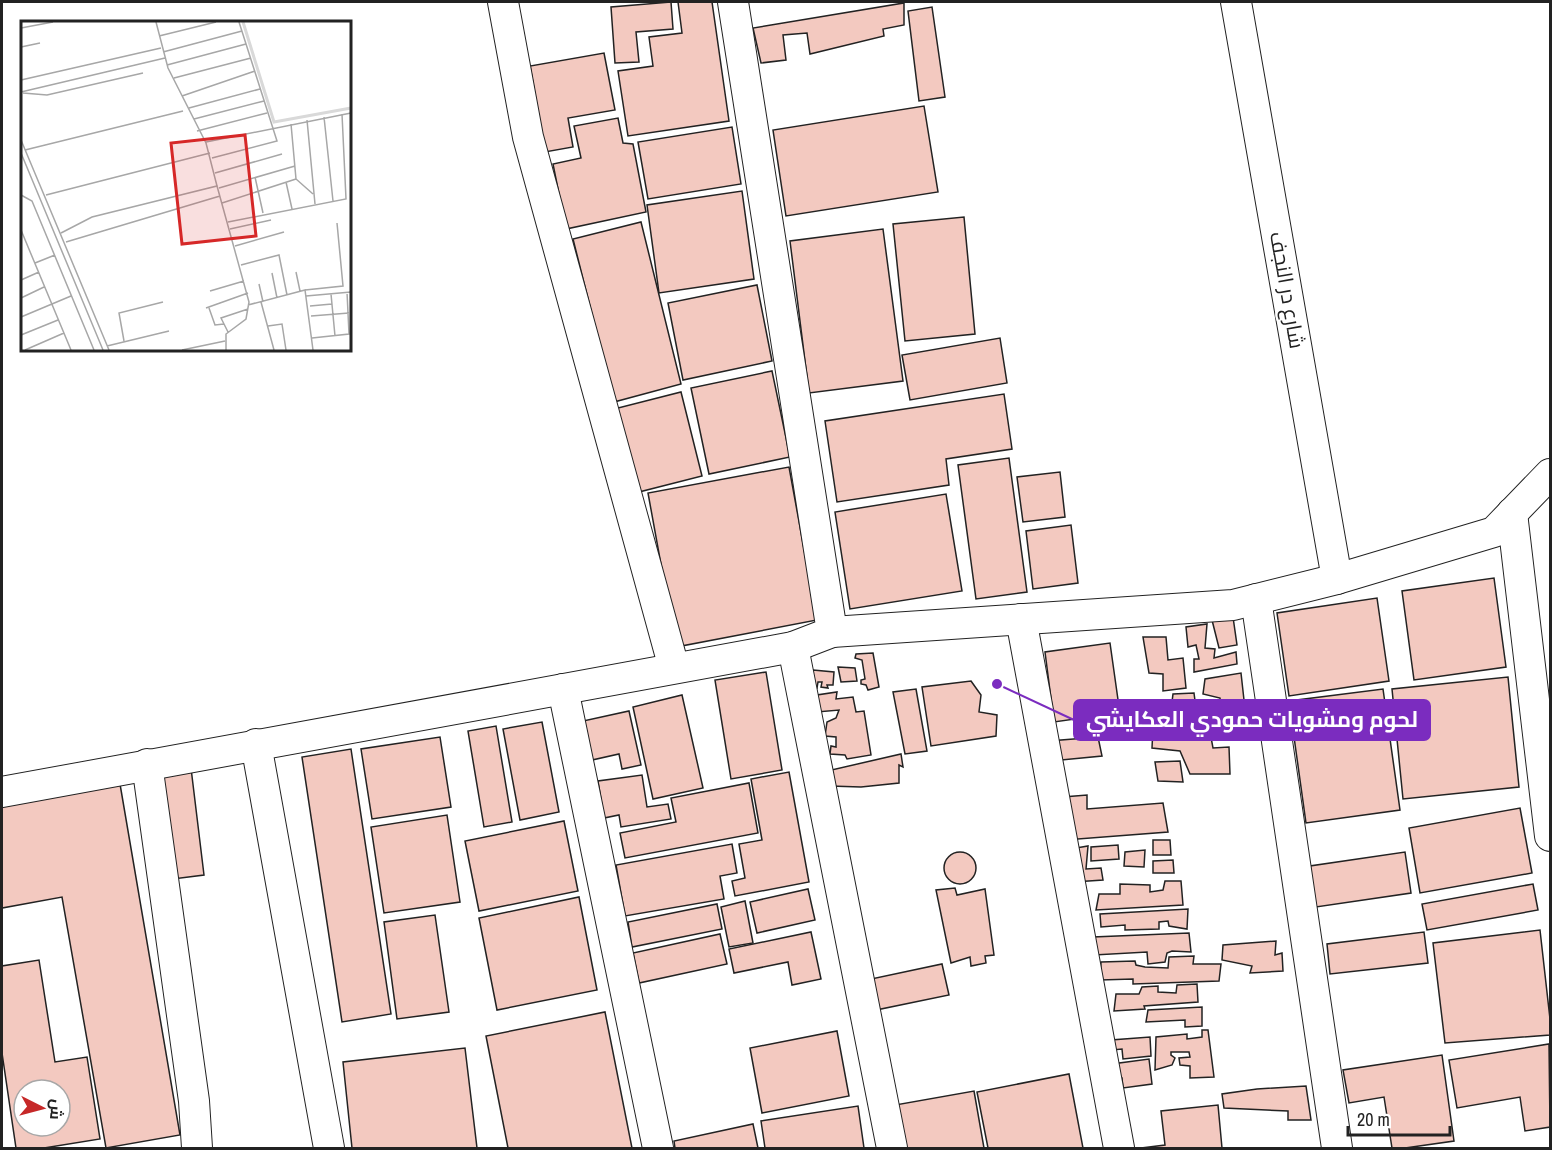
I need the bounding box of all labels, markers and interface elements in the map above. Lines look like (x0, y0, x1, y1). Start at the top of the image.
inset map (21, 21, 351, 351)
street label: شارع در النجف (1263, 229, 1312, 351)
callout: لحوم ومشويات حمودي العكايشي (1074, 700, 1430, 740)
text: لحوم ومشويات حمودي العكايشي (1086, 704, 1418, 737)
north arrow (12, 1078, 72, 1138)
text: ش (45, 1098, 69, 1121)
scale bar (1348, 1099, 1450, 1137)
text: 20 m (1357, 1107, 1390, 1132)

